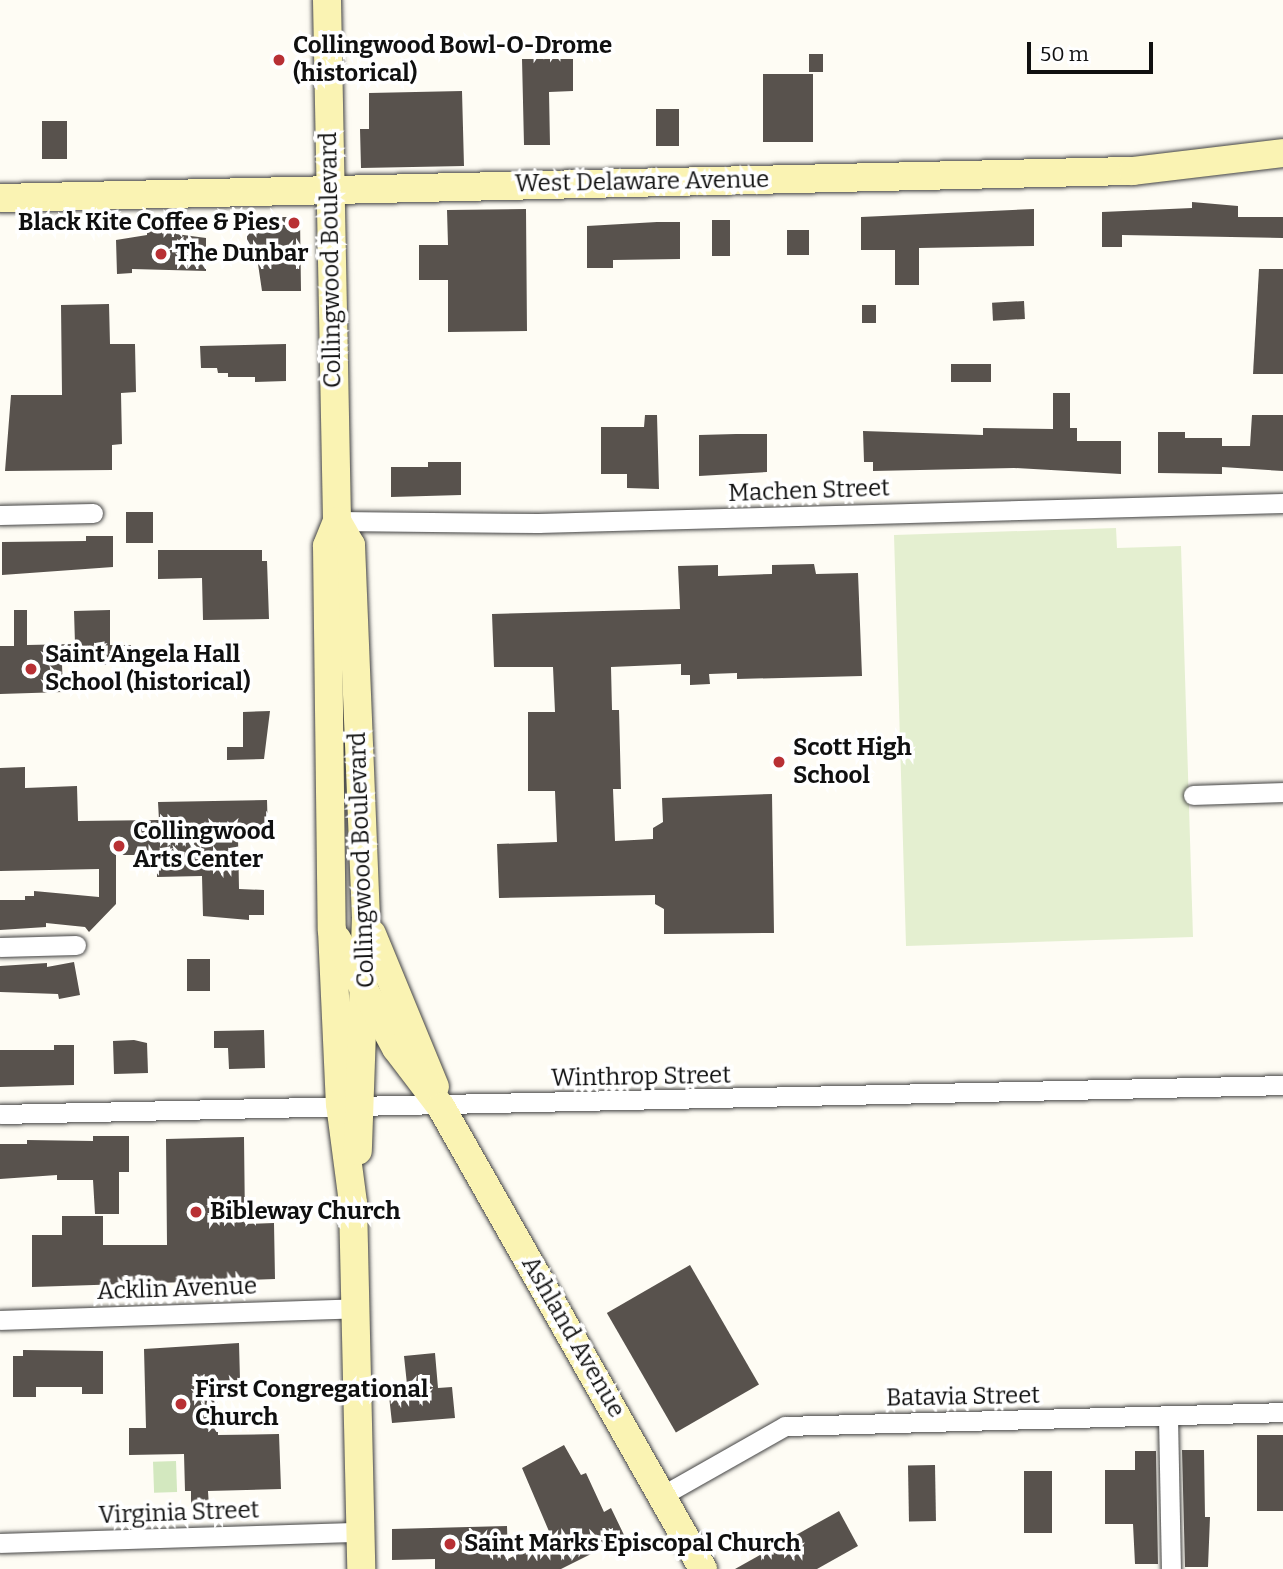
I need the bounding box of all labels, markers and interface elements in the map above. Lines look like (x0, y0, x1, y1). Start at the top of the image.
scale bar (1031, 28, 1157, 72)
place label: Collingwood Bowl-O-Drome (historical) (293, 32, 612, 88)
text: 50 m (1040, 41, 1089, 67)
marker: Collingwood Bowl-O-Drome (historical) (271, 52, 287, 68)
street label: Collingwood Boulevard (314, 132, 348, 388)
street label: West Delaware Avenue (515, 165, 769, 199)
place label: Black Kite Coffee & Pies (18, 209, 280, 237)
marker: Black Kite Coffee & Pies (286, 215, 302, 231)
place label: The Dunbar (175, 240, 309, 268)
marker: The Dunbar (153, 246, 169, 262)
street label: Machen Street (728, 474, 890, 508)
place label: Saint Angela Hall School (historical) (45, 641, 251, 697)
marker: Saint Angela Hall School (historical) (23, 661, 39, 677)
street label: Collingwood Boulevard (343, 731, 381, 989)
place label: Scott High School (793, 734, 912, 790)
marker: Scott High School (771, 754, 787, 770)
place label: Collingwood Arts Center (133, 818, 275, 874)
marker: Collingwood Arts Center (111, 838, 127, 854)
street label: Winthrop Street (551, 1061, 731, 1093)
place label: Bibleway Church (210, 1198, 401, 1226)
marker: Bibleway Church (188, 1204, 204, 1220)
street label: Ashland Avenue (515, 1251, 631, 1423)
street label: Acklin Avenue (97, 1272, 257, 1306)
place label: First Congregational Church (195, 1376, 428, 1432)
street label: Batavia Street (886, 1381, 1040, 1413)
marker: First Congregational Church (173, 1396, 189, 1412)
street label: Virginia Street (98, 1496, 260, 1530)
place label: Saint Marks Episcopal Church (464, 1530, 801, 1558)
marker: Saint Marks Episcopal Church (442, 1536, 458, 1552)

